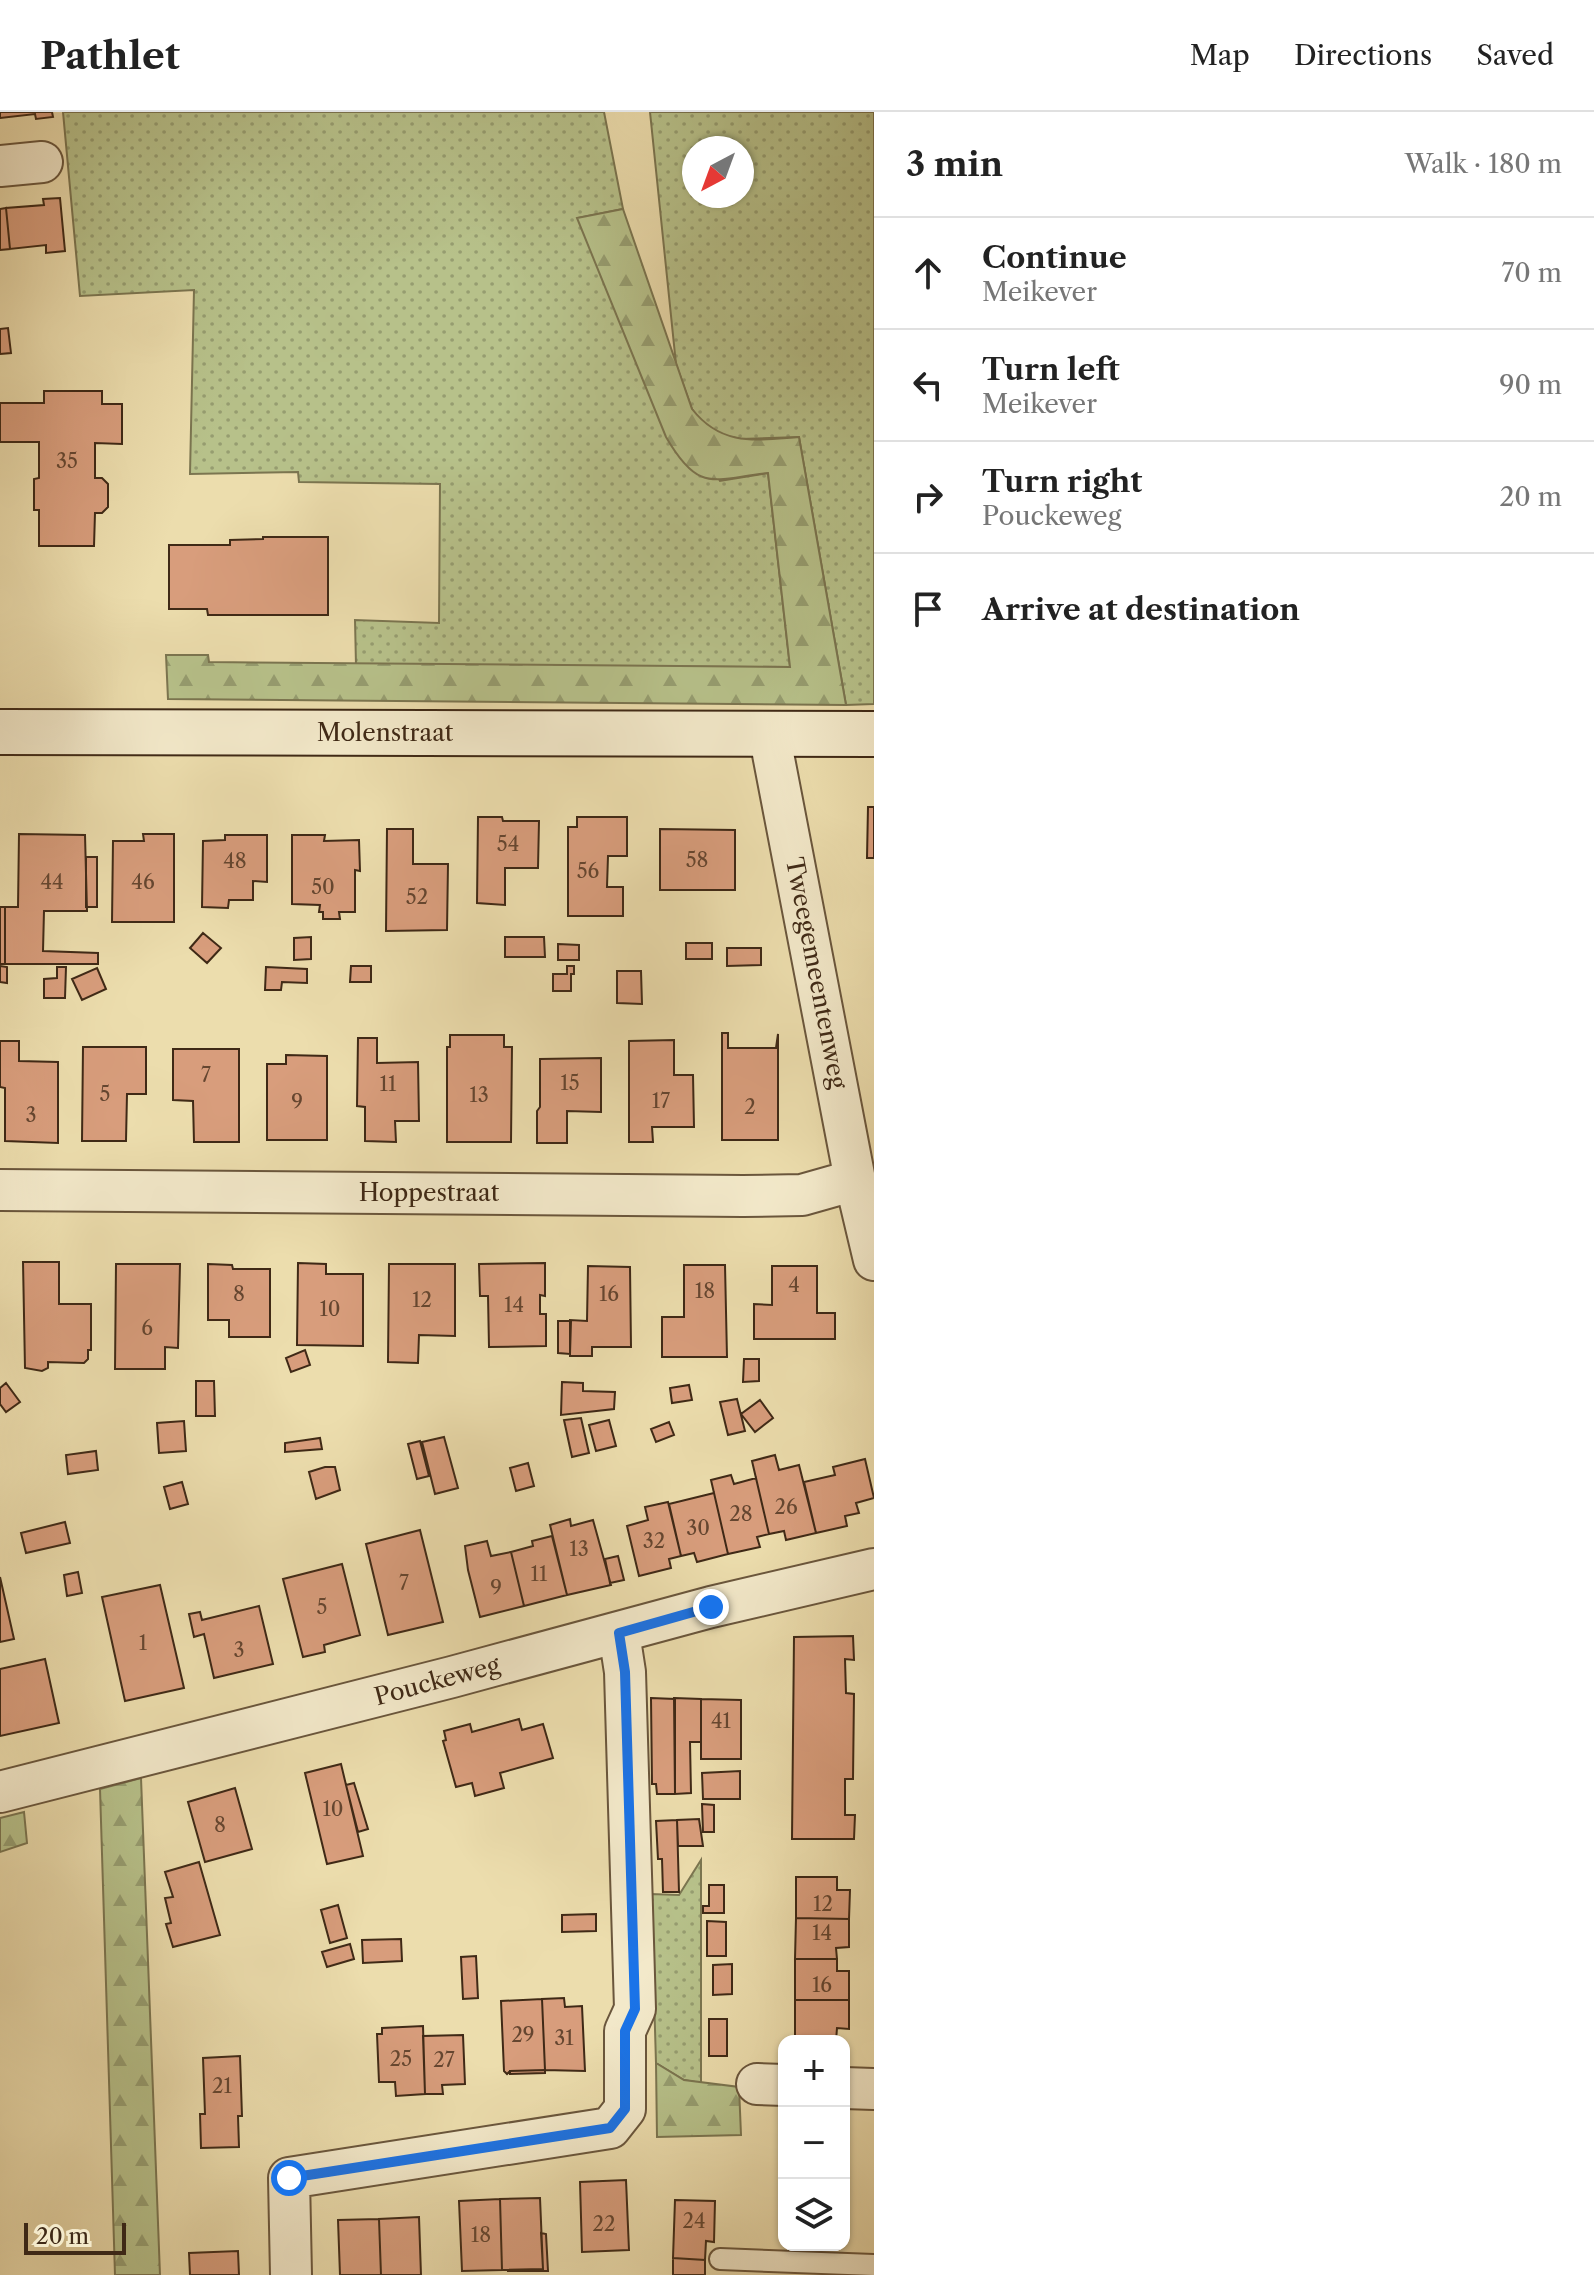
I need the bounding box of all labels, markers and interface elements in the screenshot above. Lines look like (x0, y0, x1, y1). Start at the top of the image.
text: Pathlet (40, 32, 180, 79)
text: Map (1190, 38, 1250, 72)
text: Directions (1294, 38, 1432, 72)
text: Saved (1476, 38, 1554, 72)
north arrow (682, 136, 754, 208)
text: 3 min (906, 143, 1003, 185)
text: Walk · 180 m (1405, 148, 1562, 180)
text: Continue (982, 239, 1127, 276)
icon: ahead (906, 251, 950, 295)
text: 70 m (1502, 257, 1562, 289)
text: Meikever (982, 276, 1097, 308)
text: Turn left (982, 351, 1119, 388)
icon: left (906, 363, 950, 407)
text: 90 m (1499, 369, 1562, 401)
text: Meikever (982, 388, 1097, 420)
house number: 35 (56, 449, 78, 473)
text: Turn right (982, 463, 1142, 500)
icon: right (906, 475, 950, 519)
text: 20 m (1499, 481, 1562, 513)
text: Pouckeweg (982, 500, 1121, 532)
icon: arrive (906, 587, 950, 631)
text: Arrive at destination (982, 591, 1300, 628)
street label: Molenstraat (317, 718, 454, 747)
house number: 54 (497, 832, 519, 856)
house number: 58 (686, 848, 708, 872)
house number: 48 (223, 849, 247, 873)
street label: Tweegemeentenweg (780, 855, 853, 1091)
house number: 56 (577, 859, 599, 883)
house number: 44 (40, 870, 64, 894)
house number: 46 (131, 870, 155, 894)
house number: 50 (311, 875, 335, 899)
house number: 52 (406, 885, 428, 909)
house number: 7 (201, 1063, 211, 1087)
house number: 15 (560, 1071, 580, 1095)
house number: 11 (380, 1072, 397, 1096)
house number: 5 (100, 1082, 110, 1106)
house number: 13 (469, 1083, 489, 1107)
house number: 17 (652, 1089, 670, 1113)
house number: 9 (291, 1090, 303, 1114)
house number: 2 (744, 1095, 756, 1119)
house number: 3 (25, 1103, 37, 1127)
street label: Hoppestraat (359, 1178, 500, 1207)
house number: 4 (788, 1273, 800, 1297)
house number: 18 (695, 1279, 715, 1303)
house number: 8 (233, 1282, 245, 1306)
house number: 16 (599, 1282, 619, 1306)
house number: 12 (412, 1288, 432, 1312)
house number: 14 (504, 1293, 524, 1317)
house number: 10 (319, 1297, 341, 1321)
house number: 6 (141, 1316, 153, 1340)
house number: 26 (774, 1495, 798, 1519)
house number: 28 (729, 1502, 753, 1526)
house number: 30 (686, 1516, 710, 1540)
house number: 32 (643, 1529, 665, 1553)
house number: 13 (569, 1537, 589, 1561)
house number: 11 (531, 1562, 548, 1586)
house number: 7 (399, 1571, 409, 1595)
house number: 9 (490, 1576, 502, 1600)
route end (693, 1589, 729, 1625)
house number: 5 (317, 1595, 327, 1619)
house number: 1 (139, 1631, 148, 1655)
house number: 3 (233, 1638, 245, 1662)
street label: Pouckeweg (371, 1650, 503, 1711)
house number: 41 (711, 1709, 732, 1733)
house number: 10 (322, 1797, 344, 1821)
house number: 8 (214, 1813, 226, 1837)
house number: 12 (813, 1892, 833, 1916)
house number: 14 (812, 1921, 832, 1945)
house number: 16 (812, 1973, 832, 1997)
house number: 29 (511, 2023, 535, 2047)
house number: 31 (554, 2026, 574, 2050)
map controls (778, 2035, 850, 2251)
button: + (778, 2035, 850, 2107)
house number: 25 (390, 2047, 412, 2071)
house number: 27 (433, 2048, 455, 2072)
house number: 21 (212, 2074, 233, 2098)
button: − (778, 2107, 850, 2179)
route start (271, 2160, 307, 2196)
button: layers (778, 2179, 850, 2251)
house number: 24 (682, 2209, 706, 2233)
house number: 22 (593, 2212, 616, 2236)
scale bar (24, 2219, 126, 2255)
text: 20 m (36, 2223, 89, 2250)
house number: 18 (471, 2223, 491, 2247)

